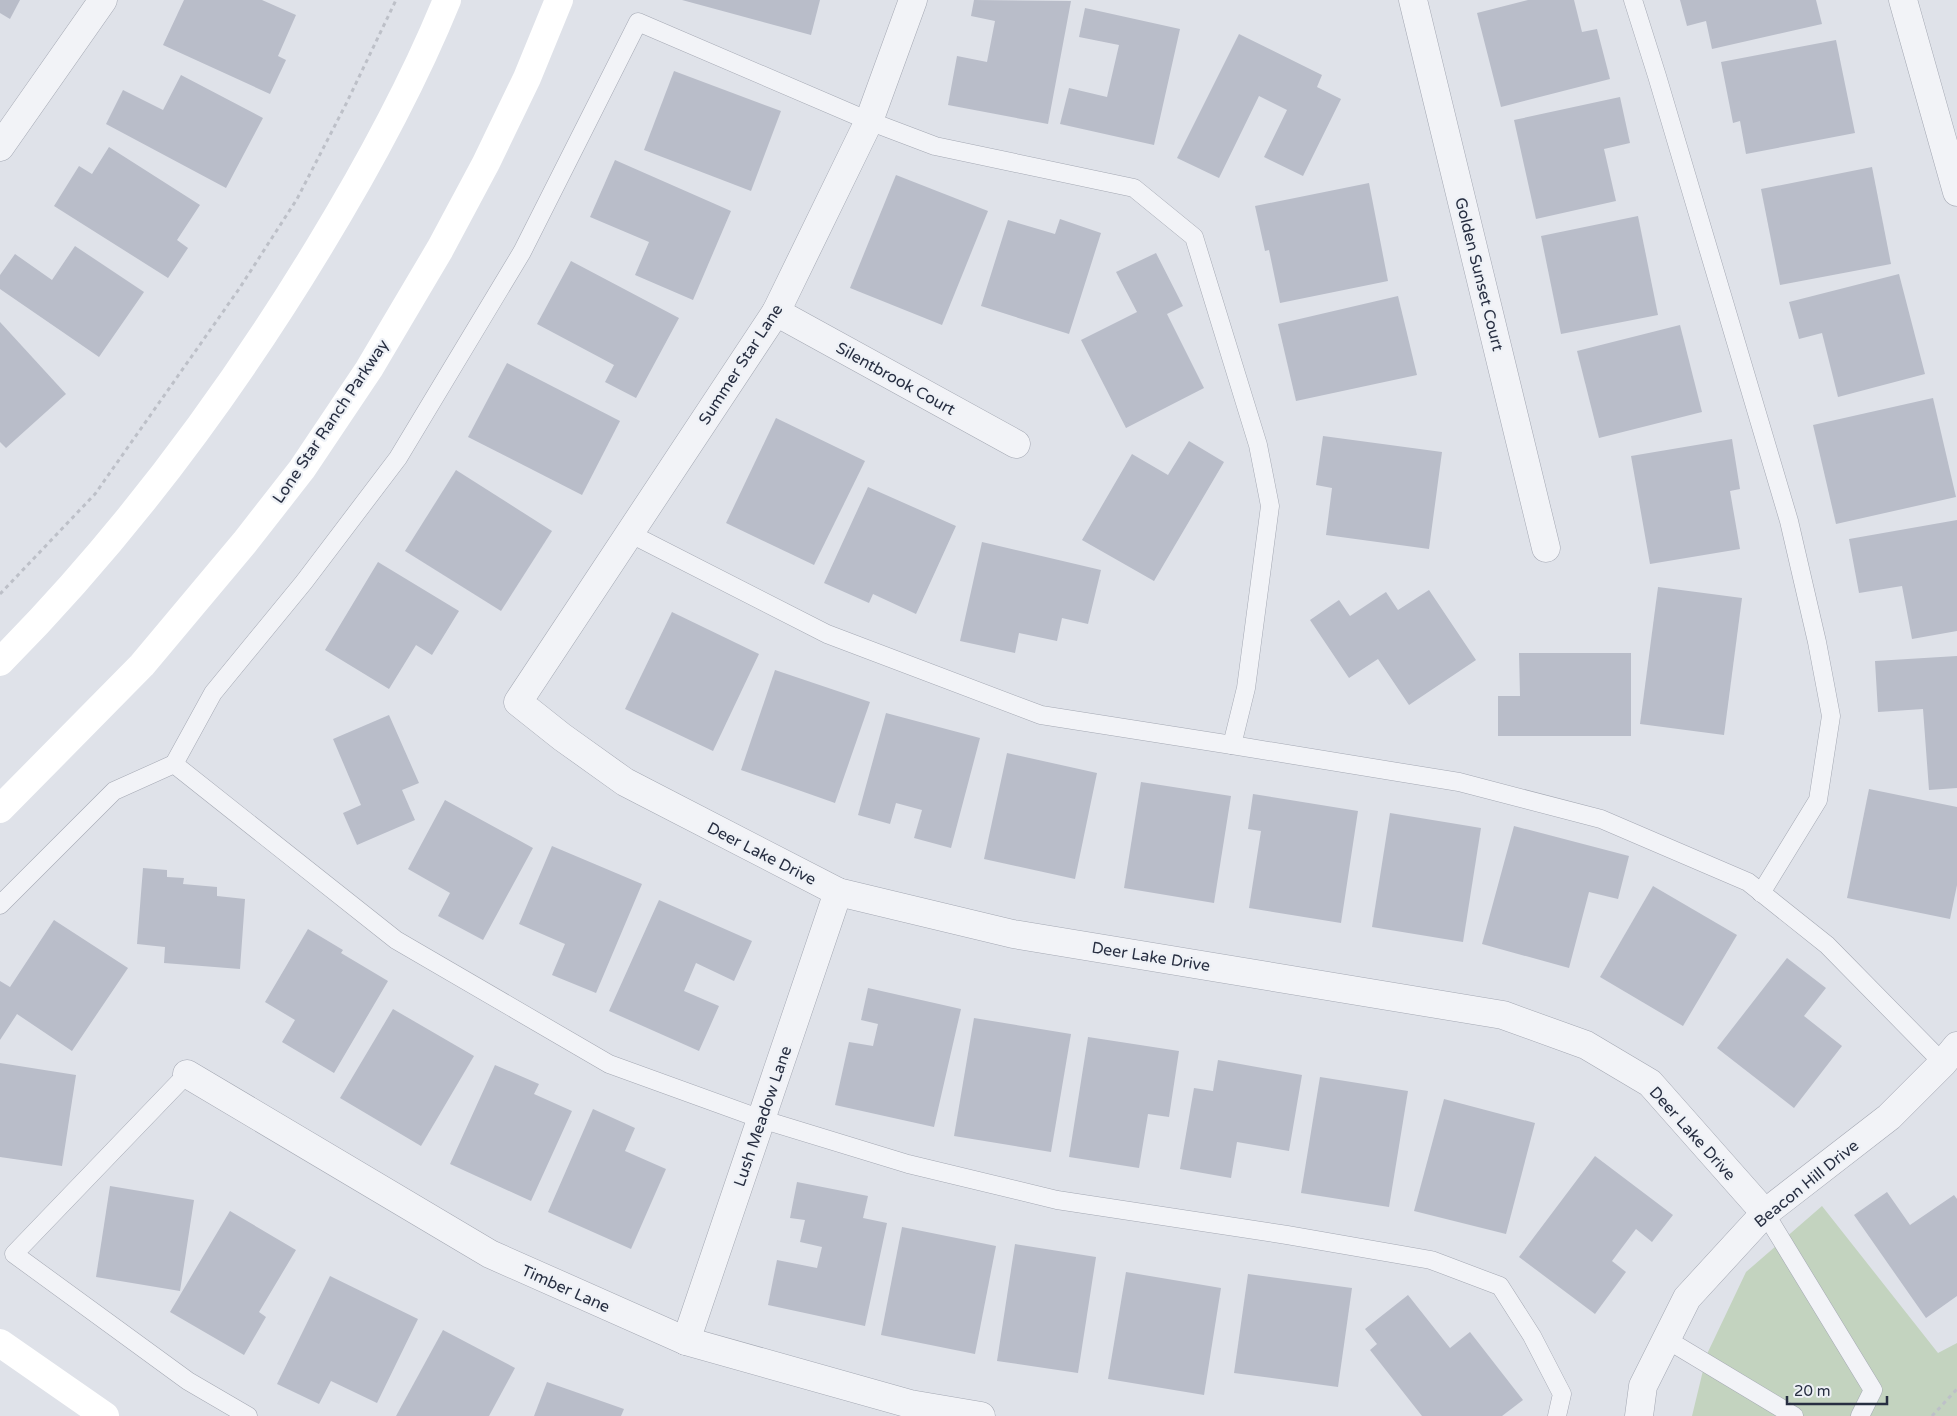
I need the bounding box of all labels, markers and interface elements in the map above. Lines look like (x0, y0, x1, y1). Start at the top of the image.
street label: Golden Sunset Court (1450, 195, 1508, 353)
street label: Summer Star Lane (694, 300, 787, 429)
street label: Lone Star Ranch Parkway (268, 335, 393, 507)
street label: Silentbrook Court (832, 338, 959, 420)
street label: Deer Lake Drive (704, 818, 819, 890)
street label: Deer Lake Drive (1090, 938, 1211, 976)
street label: Lush Meadow Lane (729, 1043, 796, 1189)
street label: Deer Lake Drive (1645, 1083, 1740, 1185)
street label: Beacon Hill Drive (1750, 1136, 1863, 1232)
street label: Timber Lane (518, 1261, 613, 1317)
scale bar (1787, 1374, 1887, 1406)
text: 20 m (1794, 1382, 1831, 1400)

